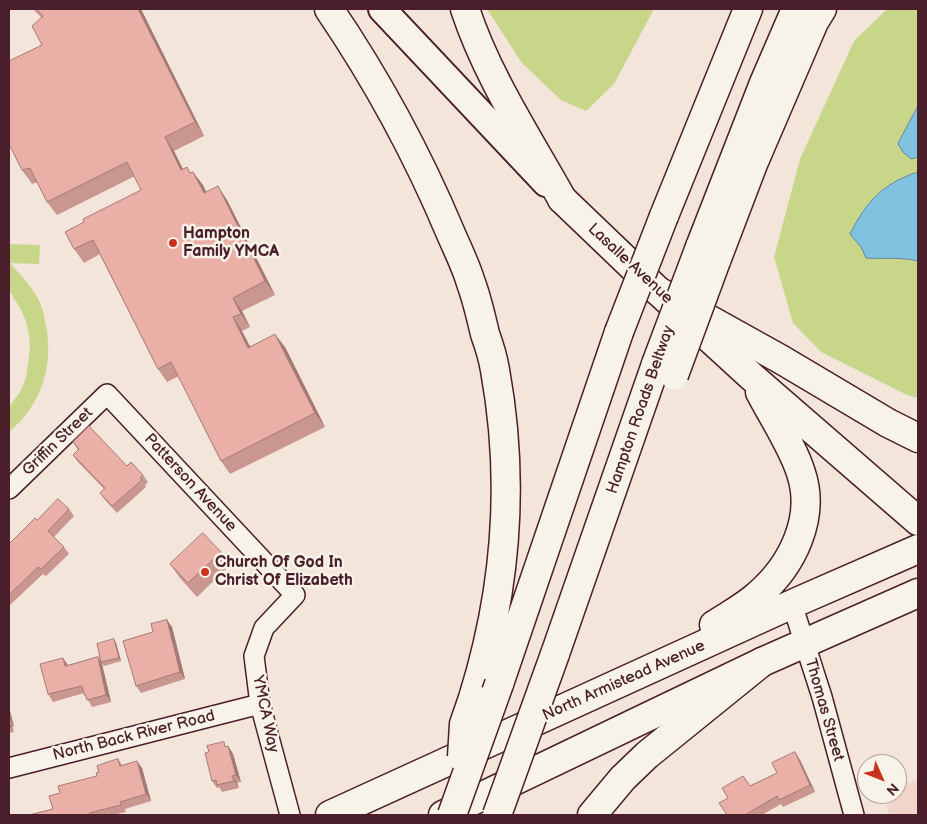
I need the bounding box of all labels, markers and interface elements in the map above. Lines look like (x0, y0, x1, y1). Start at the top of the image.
street label: Lasalle Avenue (583, 220, 677, 308)
place label: Hampton Family YMCA (183, 224, 279, 262)
marker: Hampton Family YMCA (167, 237, 179, 249)
street label: Hampton Roads Beltway (603, 323, 679, 497)
street label: Griffin Street (19, 404, 97, 480)
street label: Patterson Avenue (140, 430, 240, 536)
place label: Church Of God In Christ Of Elizabeth (215, 553, 353, 591)
marker: Church Of God In Christ Of Elizabeth (199, 566, 211, 578)
street label: North Armistead Avenue (540, 636, 708, 726)
street label: Thomas Street (800, 657, 848, 763)
street label: YMCA Way (247, 674, 283, 754)
street label: North Back River Road (51, 707, 217, 765)
north arrow (857, 754, 907, 804)
text: N (883, 779, 902, 799)

